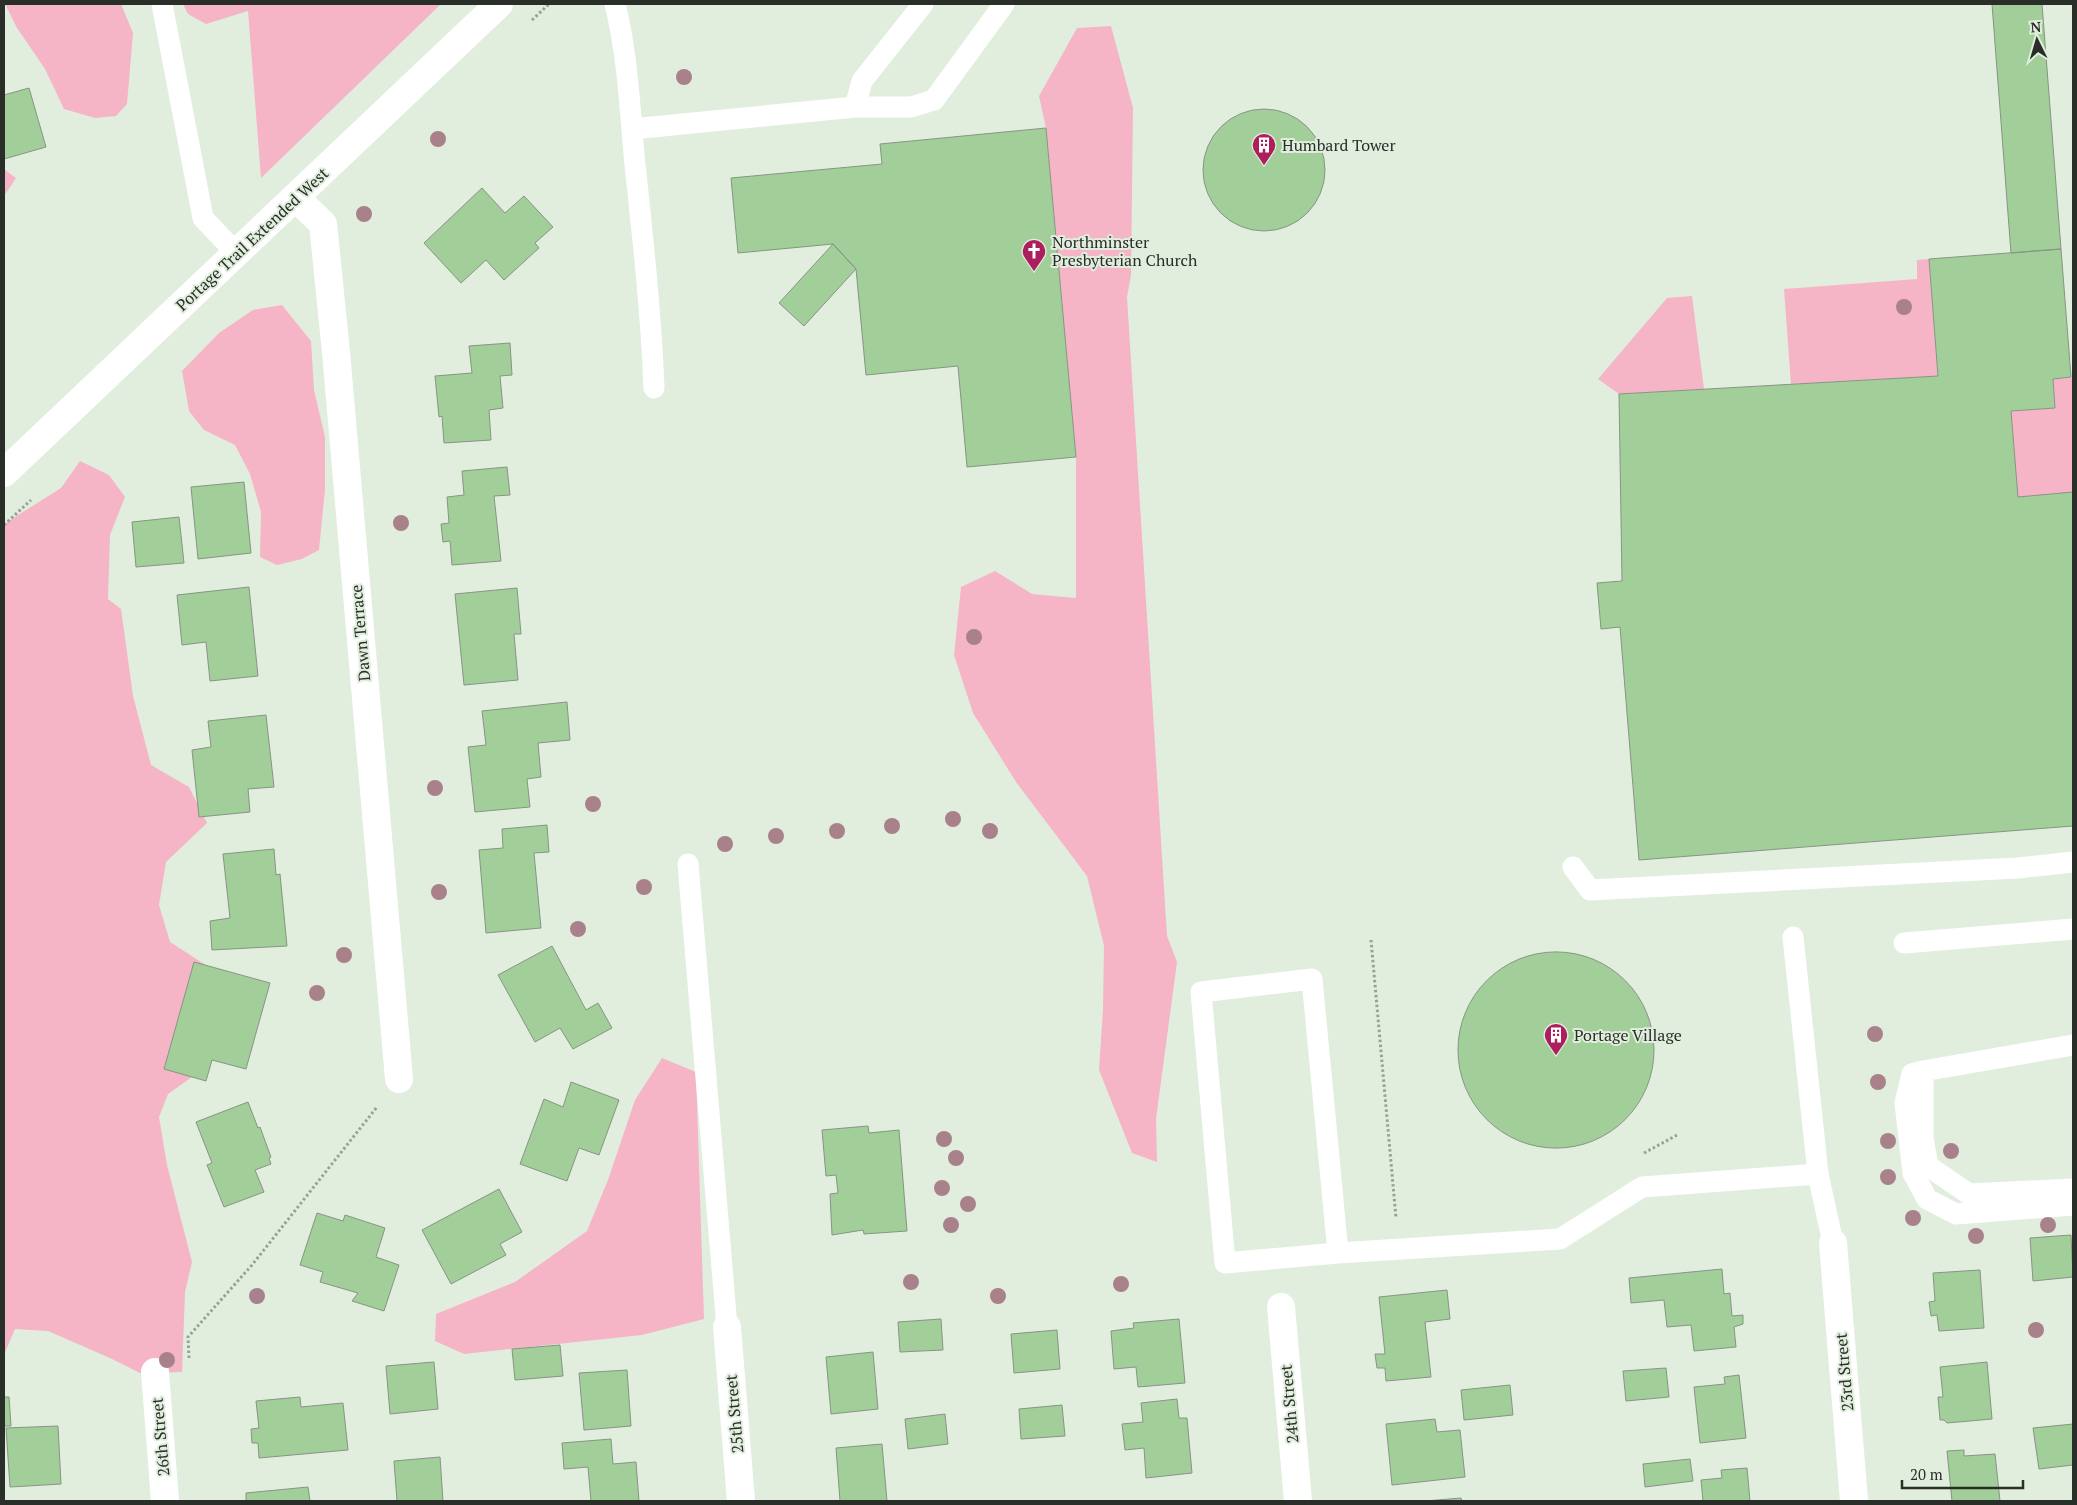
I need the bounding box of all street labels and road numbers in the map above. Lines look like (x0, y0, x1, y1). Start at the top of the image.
street label: Portage Trail Extended West (171, 162, 333, 316)
street label: Dawn Terrace (345, 584, 375, 682)
street label: 23rd Street (1830, 1332, 1858, 1412)
street label: 24th Street (1275, 1364, 1303, 1444)
street label: 25th Street (720, 1374, 748, 1454)
street label: 26th Street (146, 1397, 174, 1477)

